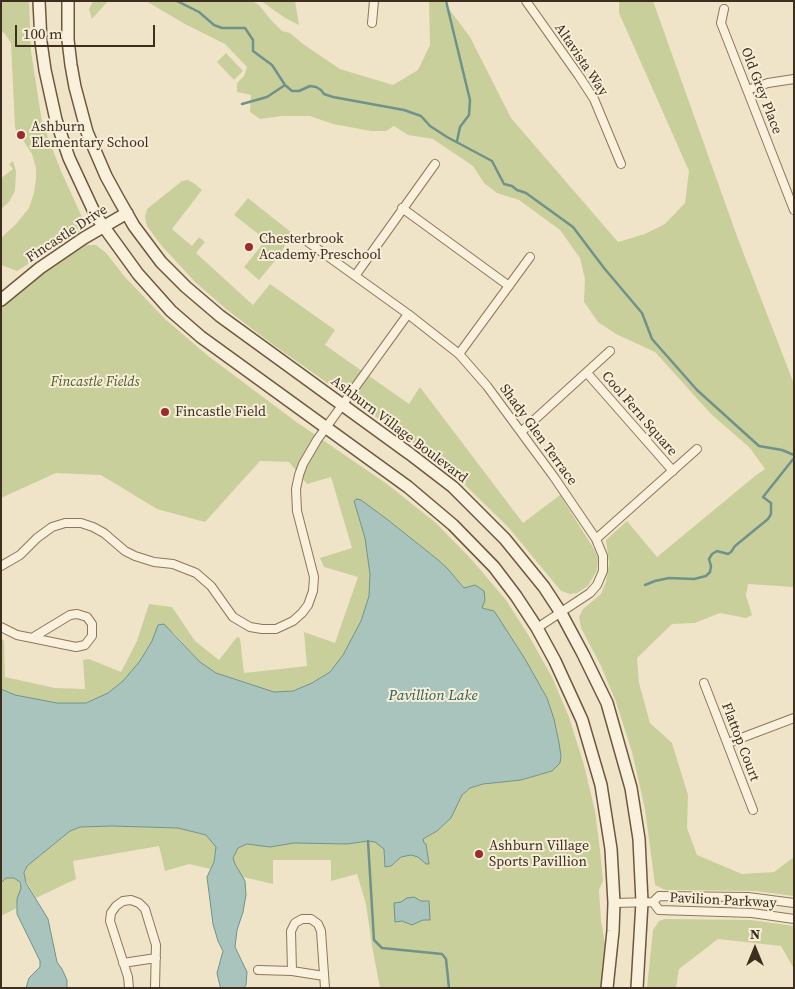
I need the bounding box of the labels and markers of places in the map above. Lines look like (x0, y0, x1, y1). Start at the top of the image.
place label: Ashburn Elementary School (31, 119, 149, 152)
marker: Ashburn Elementary School (15, 129, 27, 141)
place label: Chesterbrook Academy Preschool (259, 231, 381, 264)
marker: Chesterbrook Academy Preschool (243, 241, 255, 253)
place label: Fincastle Field (175, 404, 266, 420)
marker: Fincastle Field (159, 406, 171, 418)
place label: Ashburn Village Sports Pavillion (489, 838, 589, 870)
marker: Ashburn Village Sports Pavillion (473, 848, 485, 860)

